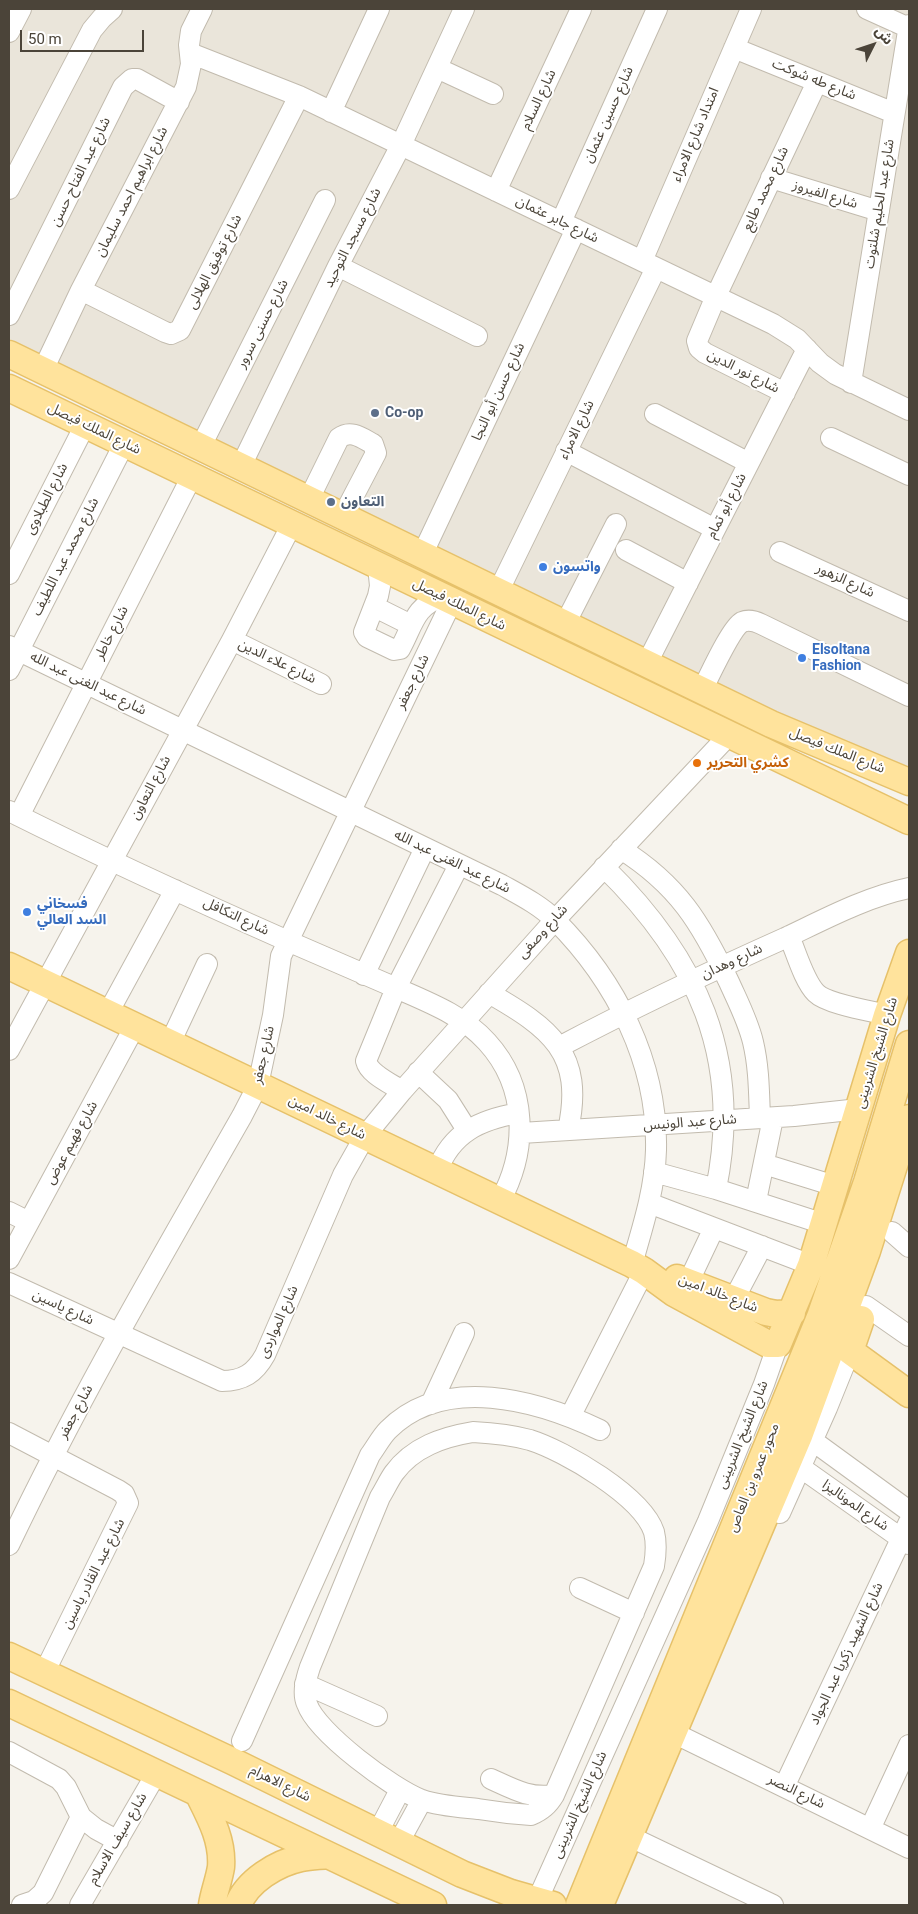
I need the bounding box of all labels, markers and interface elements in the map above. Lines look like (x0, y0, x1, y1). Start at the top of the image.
scale bar (22, 20, 146, 52)
north arrow (848, 20, 898, 70)
text: ش (872, 23, 897, 48)
text: 50 m (28, 30, 62, 48)
street label: شارع طه شوكت (770, 56, 858, 104)
street label: شارع حسين عثمان (580, 64, 638, 166)
street label: شارع السلام (518, 67, 560, 133)
street label: امتداد شارع الامراء (669, 85, 723, 185)
street label: شارع عبد الفتاح حسن (47, 115, 115, 229)
street label: شارع ابراهيم احمد سليمان (92, 124, 172, 260)
street label: شارع عبد الحليم شلتوت (861, 138, 899, 270)
street label: شارع محمد طايع (739, 144, 793, 234)
street label: شارع الفيروز (791, 177, 859, 213)
street label: شارع مسجد التوحيد (321, 185, 385, 291)
street label: شارع جابر عثمان (513, 193, 601, 247)
street label: شارع توفيق الهلالى (184, 212, 246, 312)
street label: شارع حسنى سرور (233, 277, 293, 371)
street label: شارع حسن أبو النجا (469, 340, 529, 444)
street label: شارع نور الدين (704, 347, 782, 397)
street label: شارع الامراء (555, 398, 599, 462)
street label: شارع الملك فيصل (45, 399, 143, 459)
place label: Co-op (385, 405, 423, 421)
marker: Co-op (369, 407, 381, 419)
street label: شارع الطبلاوى (22, 461, 72, 537)
street label: شارع أبو تمام (703, 471, 751, 541)
place label: التعاون (341, 494, 384, 510)
street label: شارع محمد عبد اللطيف (29, 495, 103, 619)
marker: التعاون (325, 496, 337, 508)
place label: واتسون (553, 559, 601, 575)
street label: شارع الزهور (813, 560, 877, 602)
marker: واتسون (537, 561, 549, 573)
street label: شارع الملك فيصل (410, 575, 508, 635)
street label: شارع خاطر (91, 603, 133, 663)
street label: شارع علاء الدين (235, 636, 319, 688)
place label: Elsoltana Fashion (812, 642, 870, 674)
street label: شارع عبد الغنى عبد الله (27, 649, 149, 719)
street label: شارع جعفر (393, 652, 433, 712)
marker: Elsoltana Fashion (796, 652, 808, 664)
street label: شارع الملك فيصل (787, 724, 887, 778)
street label: شارع التعاون (127, 753, 175, 823)
place label: كشري التحرير (707, 755, 789, 771)
marker: كشري التحرير (691, 757, 703, 769)
street label: شارع عبد الغنى عبد الله (391, 827, 513, 897)
street label: شارع التكافل (200, 894, 272, 940)
place label: فسخاني السد العالي (37, 896, 106, 929)
street label: شارع وصفى (514, 902, 572, 962)
marker: فسخاني السد العالي (21, 906, 33, 918)
street label: شارع وهدان (699, 941, 765, 983)
street label: شارع الشيخ الشربينى (852, 995, 902, 1111)
street label: شارع جعفر (249, 1024, 279, 1086)
street label: شارع خالد امين (286, 1092, 368, 1144)
street label: شارع فهيم عوض (42, 1098, 102, 1188)
street label: شارع عبد الونيس (643, 1111, 737, 1135)
street label: شارع خالد امين (676, 1271, 760, 1317)
street label: شارع المواردى (256, 1283, 302, 1361)
street label: شارع ياسين (30, 1287, 96, 1329)
street label: شارع الشيخ الشربينى (714, 1378, 772, 1492)
street label: شارع جعفر (55, 1382, 97, 1442)
street label: محور عمرو بن العاص (724, 1421, 784, 1535)
street label: شارع الموناليزا (818, 1477, 892, 1535)
street label: شارع عبد القادر ياسين (59, 1516, 129, 1632)
street label: شارع الشهيد زكريا عبد الجواد (807, 1580, 887, 1728)
street label: شارع الشيخ الشربينى (549, 1749, 611, 1861)
street label: شارع الاهرام (247, 1762, 313, 1806)
street label: شارع النصر (765, 1771, 827, 1813)
street label: شارع سيف الاسلام (85, 1790, 151, 1888)

